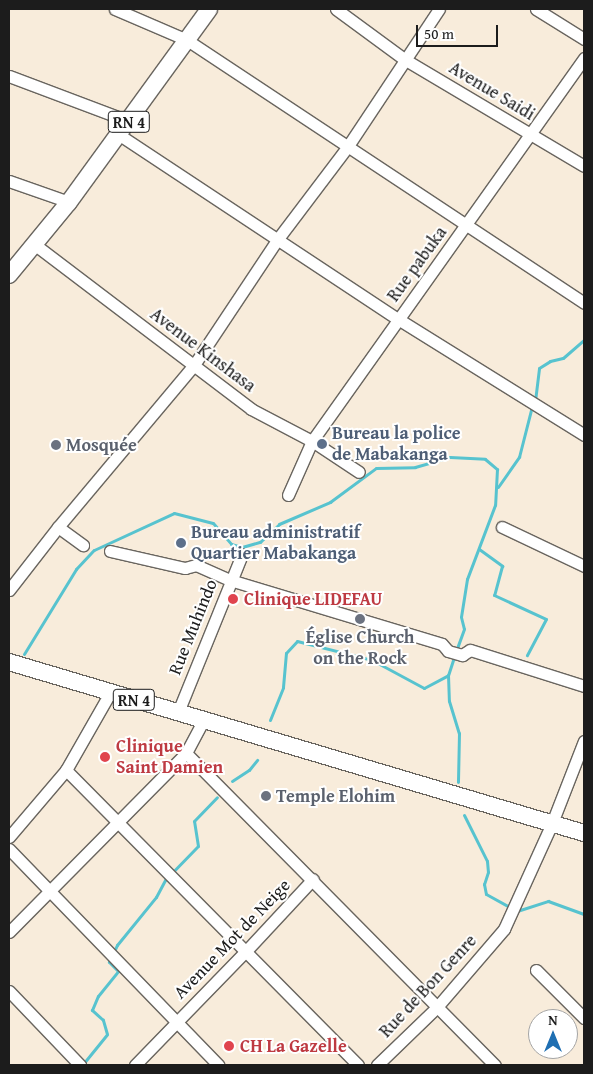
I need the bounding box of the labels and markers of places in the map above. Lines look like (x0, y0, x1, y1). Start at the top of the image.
place label: Bureau la police de Mabakanga (332, 423, 461, 466)
place label: Mosquée (66, 434, 137, 456)
marker: Bureau la police de Mabakanga (316, 438, 328, 450)
marker: Mosquée (50, 439, 62, 451)
place label: Bureau administratif Quartier Mabakanga (191, 522, 360, 564)
marker: Bureau administratif Quartier Mabakanga (175, 537, 187, 549)
place label: Clinique LIDEFAU (244, 588, 382, 610)
marker: Clinique LIDEFAU (226, 592, 240, 606)
marker: Église Church on the Rock (354, 613, 366, 625)
place label: Église Church on the Rock (306, 627, 414, 670)
place label: Clinique Saint Damien (116, 736, 223, 779)
marker: Clinique Saint Damien (98, 750, 112, 764)
place label: Temple Elohim (276, 785, 395, 807)
marker: Temple Elohim (260, 790, 272, 802)
place label: CH La Gazelle (240, 1035, 347, 1057)
marker: CH La Gazelle (222, 1039, 236, 1053)

